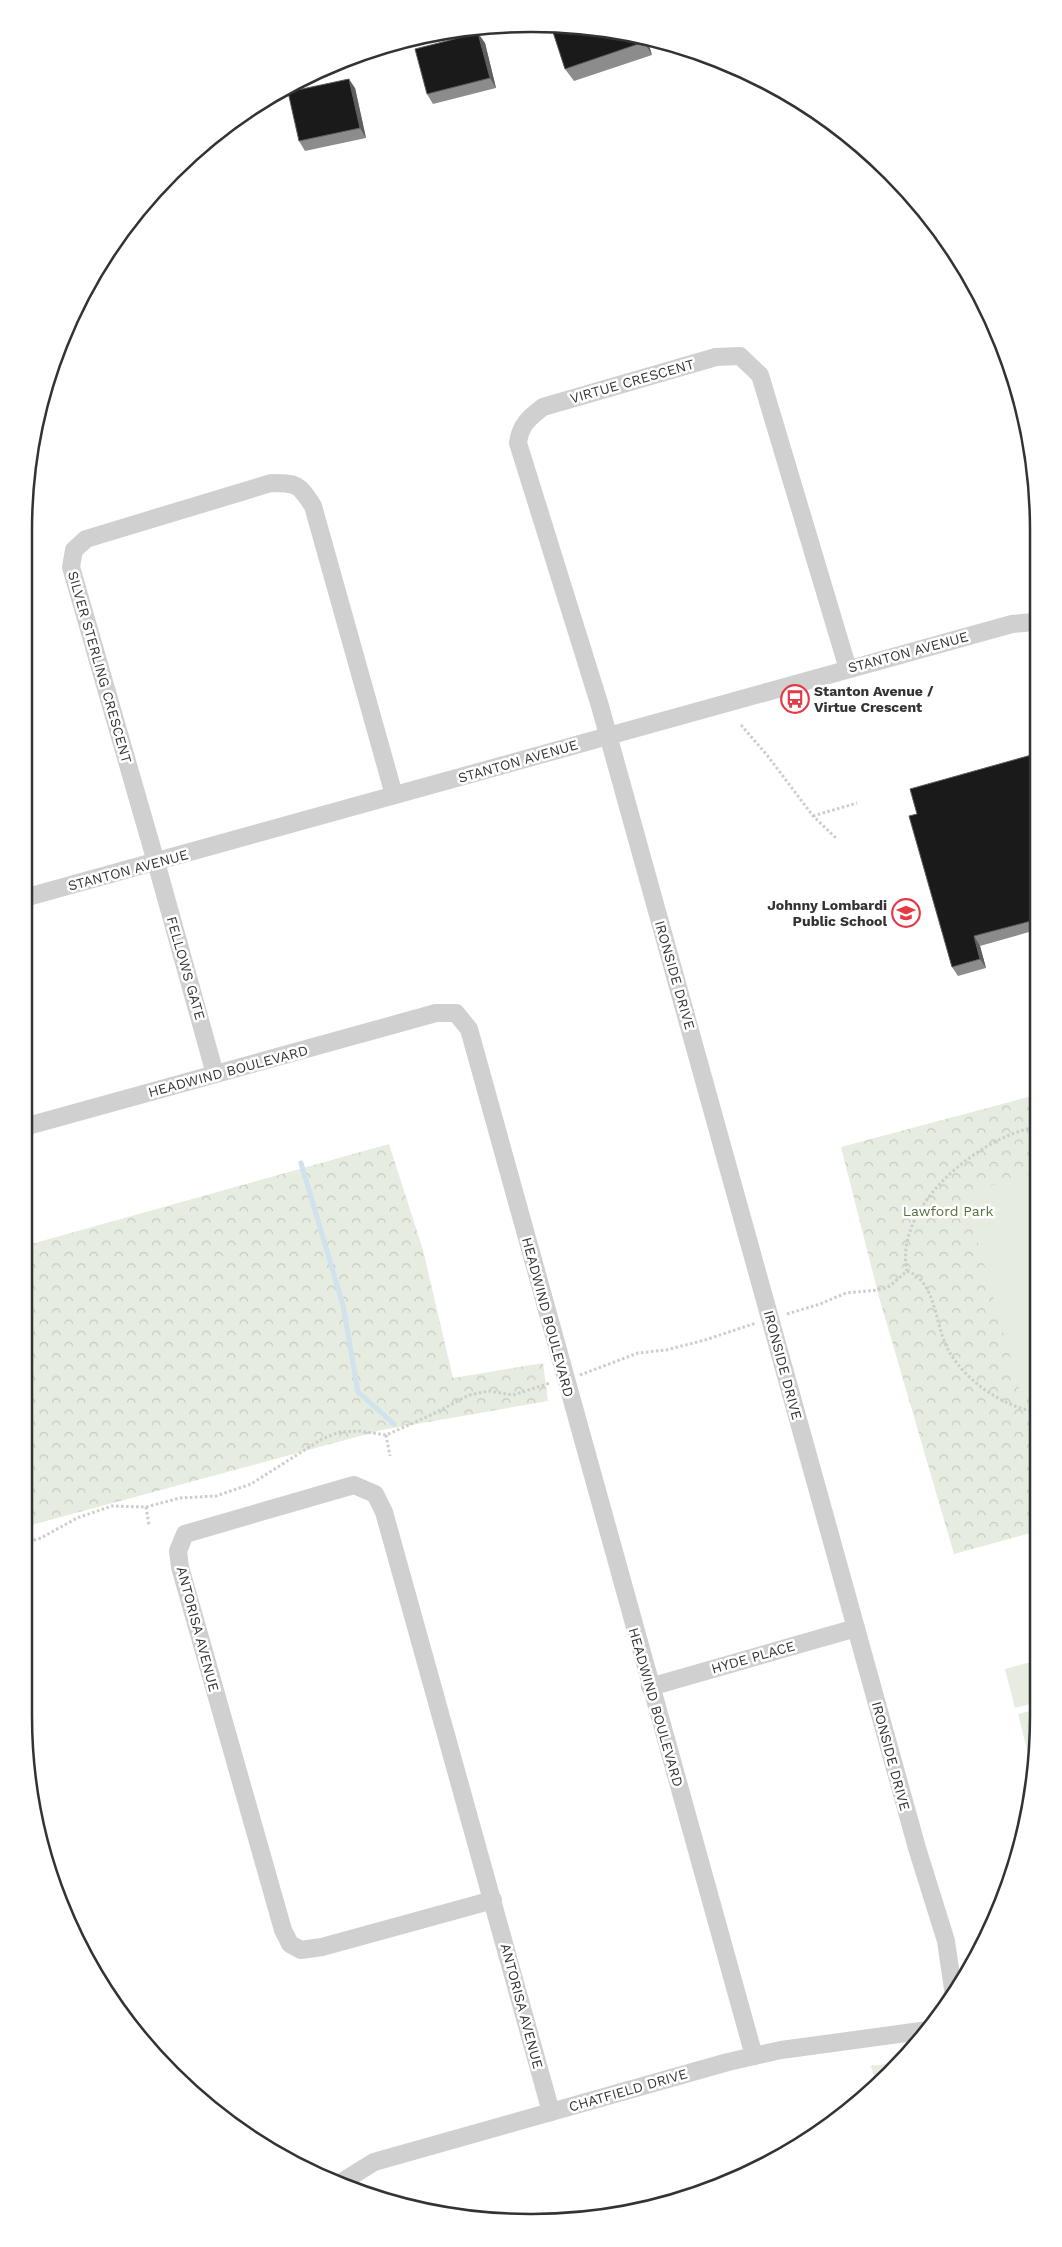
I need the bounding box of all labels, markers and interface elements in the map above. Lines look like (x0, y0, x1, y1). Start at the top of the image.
street label: VIRTUE CRESCENT (568, 355, 696, 406)
street label: SILVER STERLING CRESCENT (65, 569, 135, 765)
street label: STANTON AVENUE (846, 628, 970, 676)
place label: Stanton Avenue / Virtue Crescent (814, 683, 934, 715)
bus stop icon: Stanton Avenue / Virtue Crescent (780, 684, 810, 714)
street label: STANTON AVENUE (456, 736, 580, 786)
street label: STANTON AVENUE (66, 846, 190, 894)
place label: Johnny Lombardi Public School (767, 897, 887, 929)
school or university icon: Johnny Lombardi Public School (891, 898, 921, 928)
street label: FELLOWS GATE (164, 914, 208, 1022)
street label: IRONSIDE DRIVE (652, 919, 698, 1031)
street label: HEADWIND BOULEVARD (146, 1042, 310, 1100)
park label: Lawford Park (903, 1203, 993, 1219)
street label: HEADWIND BOULEVARD (519, 1235, 577, 1399)
street label: IRONSIDE DRIVE (761, 1309, 805, 1422)
street label: ANTORISA AVENUE (174, 1565, 222, 1693)
street label: HEADWIND BOULEVARD (626, 1626, 686, 1788)
street label: HYDE PLACE (709, 1637, 797, 1677)
street label: IRONSIDE DRIVE (869, 1700, 913, 1813)
street label: ANTORISA AVENUE (498, 1942, 546, 2070)
street label: CHATFIELD DRIVE (567, 2065, 689, 2115)

